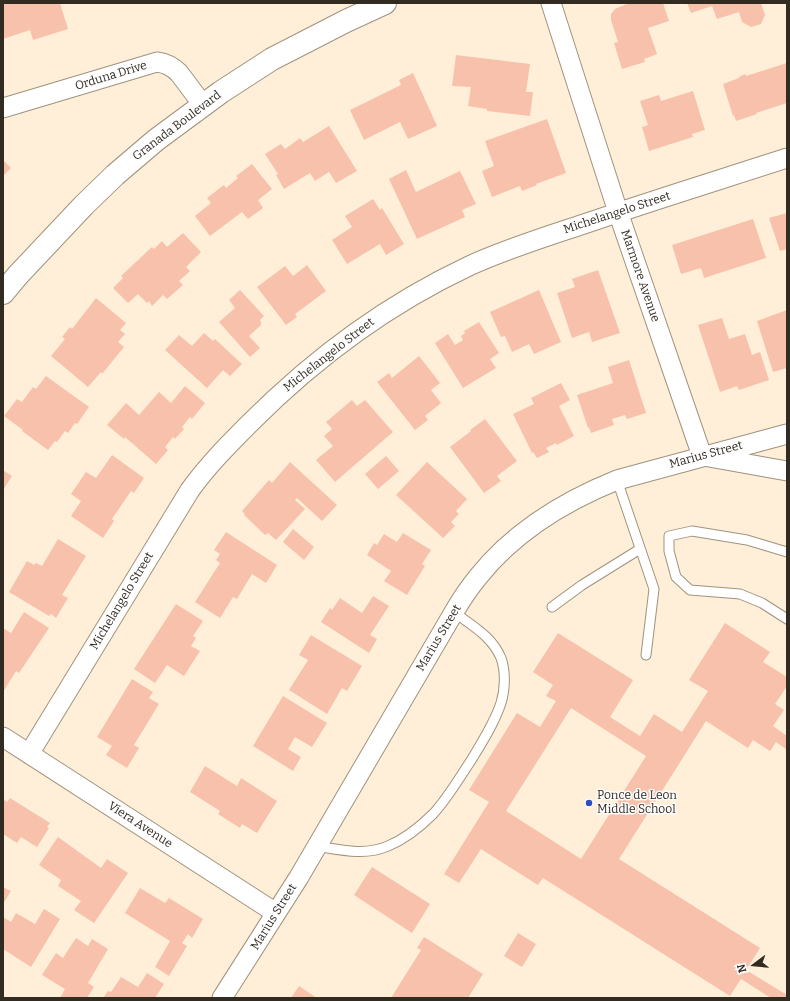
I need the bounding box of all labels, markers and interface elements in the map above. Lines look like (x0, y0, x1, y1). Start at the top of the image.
street label: Orduna Drive (73, 58, 149, 94)
street label: Granada Boulevard (130, 88, 224, 164)
street label: Michelangelo Street (562, 189, 672, 237)
street label: Marmore Avenue (617, 228, 663, 324)
street label: Michelangelo Street (281, 315, 377, 395)
street label: Marius Street (668, 438, 744, 472)
street label: Michelangelo Street (87, 550, 157, 652)
street label: Marius Street (413, 602, 465, 674)
place label: Ponce de Leon Middle School (597, 789, 677, 817)
marker: Ponce de Leon Middle School (584, 798, 594, 808)
street label: Viera Avenue (105, 799, 175, 851)
street label: Marius Street (248, 881, 300, 953)
north arrow (734, 945, 774, 985)
text: N (735, 963, 749, 974)

